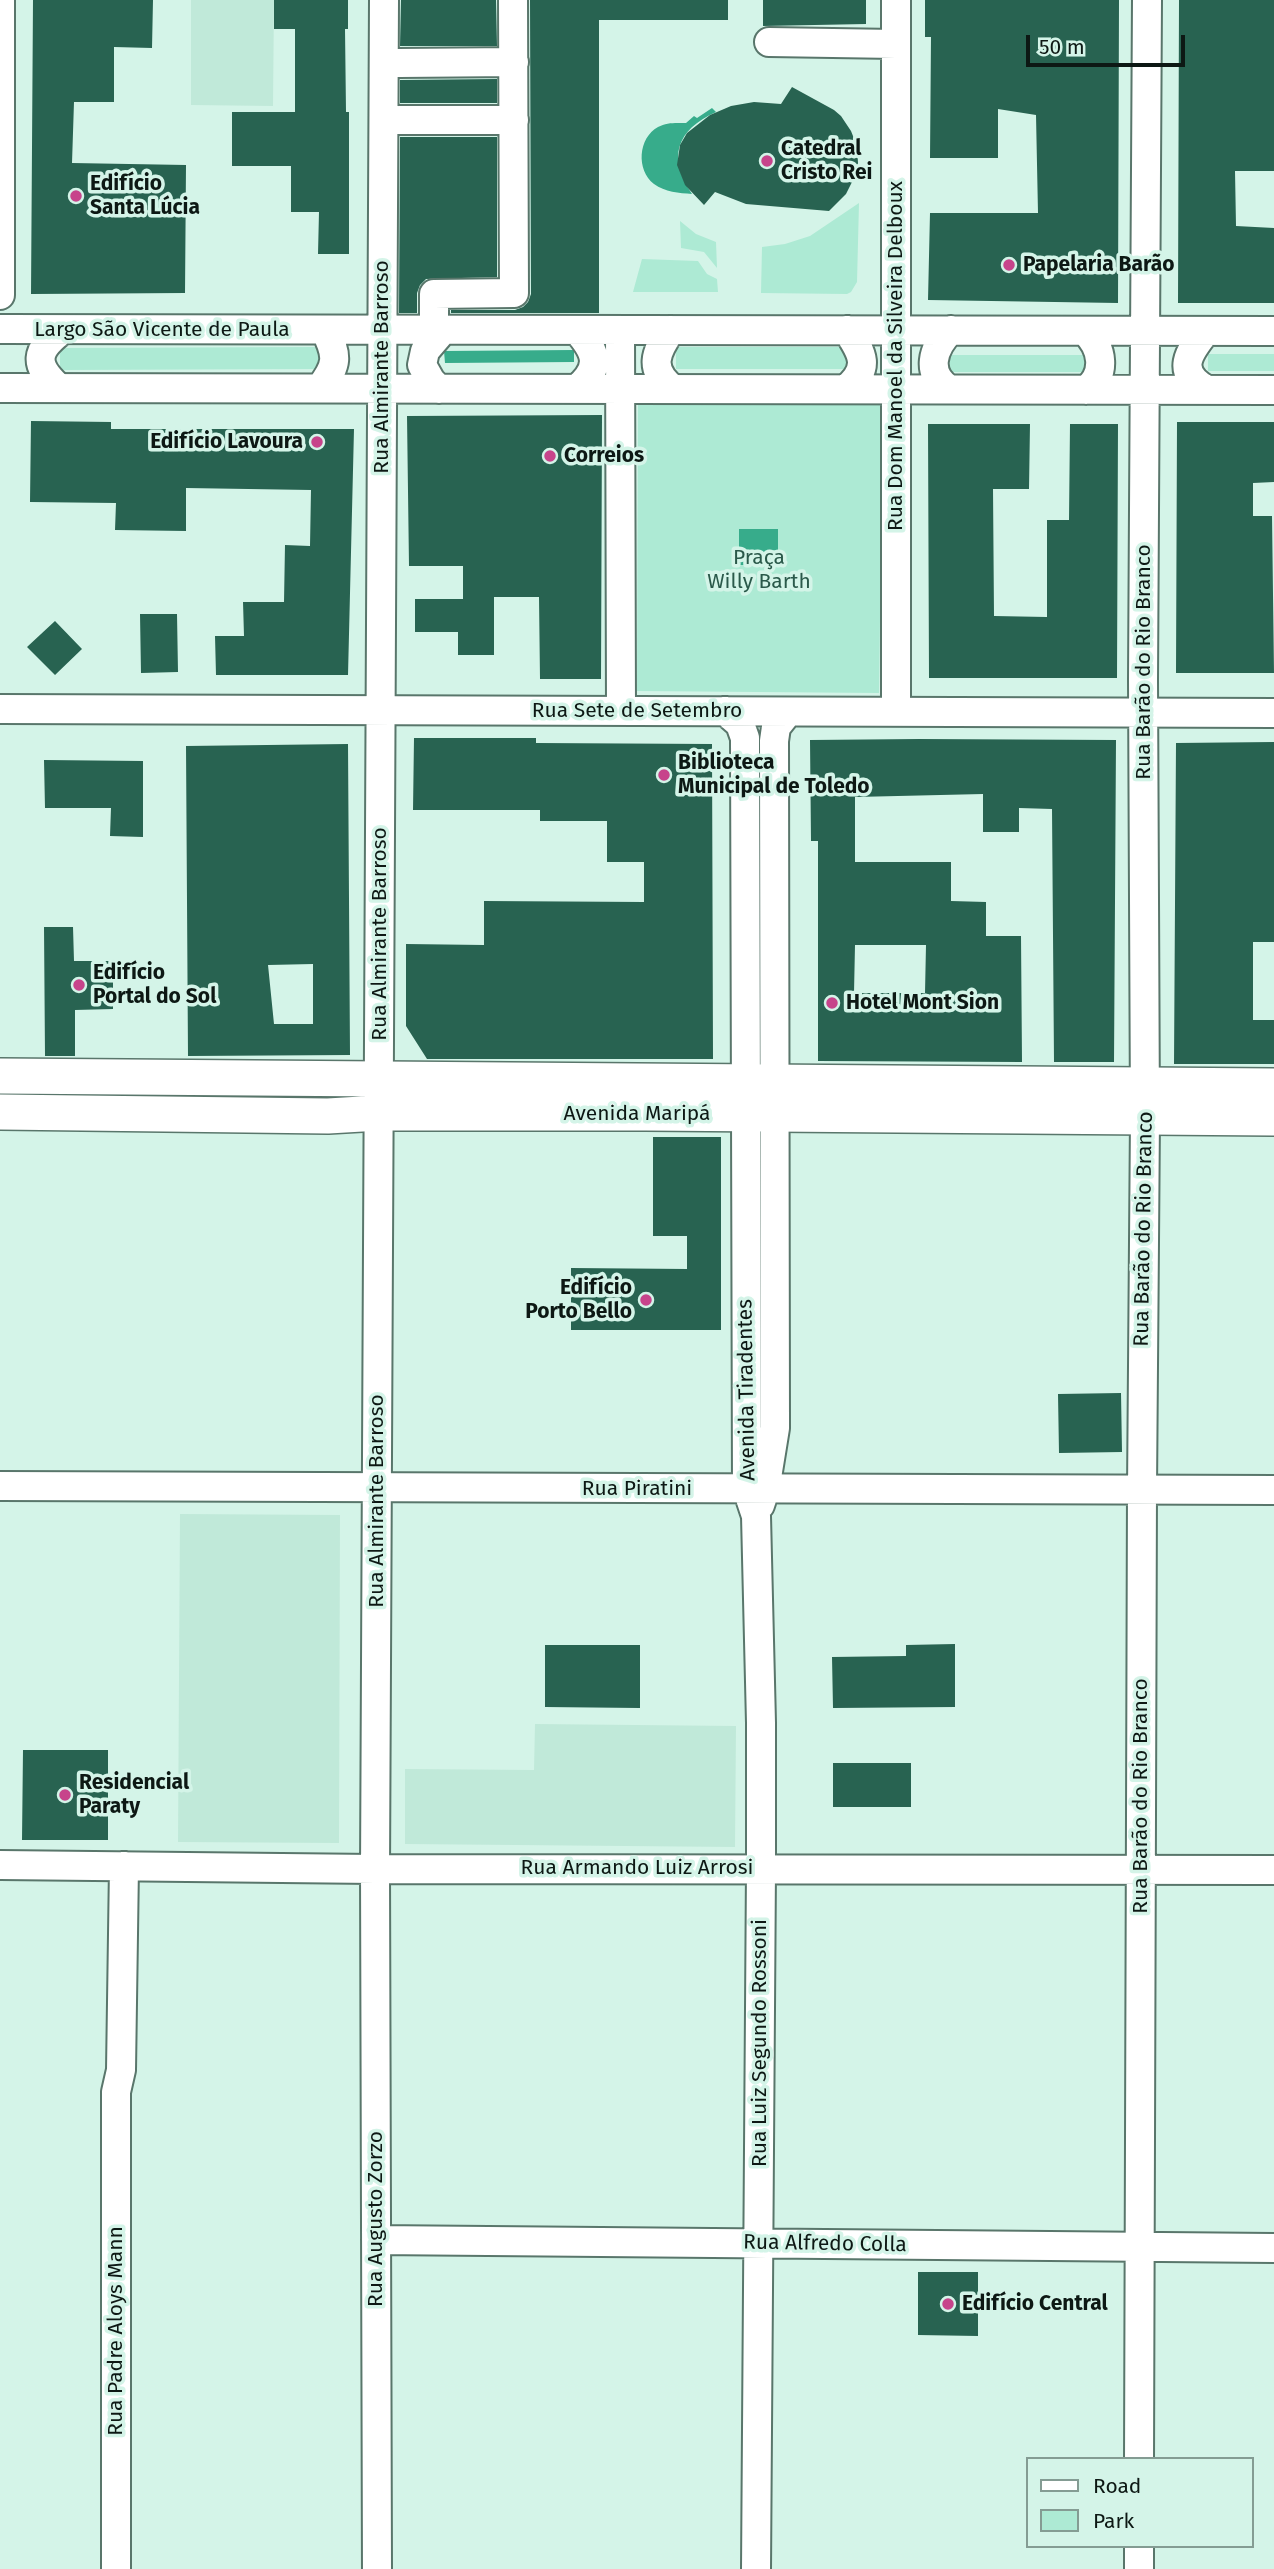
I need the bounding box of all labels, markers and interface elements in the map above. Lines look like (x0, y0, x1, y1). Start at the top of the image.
scale bar (1029, 21, 1188, 65)
text: 50 m (1039, 34, 1085, 60)
place label: Catedral Cristo Rei (781, 136, 872, 186)
marker: Catedral Cristo Rei (759, 153, 775, 169)
place label: Edifício Santa Lúcia (90, 171, 200, 221)
street label: Rua Dom Manoel da Silveira Delboux (883, 181, 909, 531)
marker: Edifício Santa Lúcia (68, 188, 84, 204)
place label: Papelaria Barão (1023, 252, 1175, 278)
marker: Papelaria Barão (1001, 257, 1017, 273)
street label: Rua Almirante Barroso (369, 260, 395, 474)
street label: Largo São Vicente de Paula (34, 317, 290, 343)
place label: Edifício Lavoura (150, 429, 303, 455)
marker: Edifício Lavoura (309, 434, 325, 450)
place label: Correios (564, 443, 644, 469)
marker: Correios (542, 448, 558, 464)
street label: Rua Barão do Rio Branco (1131, 544, 1157, 780)
park label: Praça Willy Barth (707, 545, 811, 595)
street label: Rua Sete de Setembro (532, 698, 742, 724)
place label: Biblioteca Municipal de Toledo (678, 750, 870, 800)
marker: Biblioteca Municipal de Toledo (656, 767, 672, 783)
street label: Rua Almirante Barroso (367, 827, 393, 1041)
place label: Edifício Portal do Sol (93, 960, 216, 1010)
marker: Edifício Portal do Sol (71, 977, 87, 993)
place label: Hotel Mont Sion (846, 990, 999, 1016)
marker: Hotel Mont Sion (824, 995, 840, 1011)
street label: Avenida Maripá (564, 1101, 710, 1127)
street label: Rua Barão do Rio Branco (1129, 1111, 1159, 1347)
place label: Edifício Porto Bello (525, 1275, 632, 1325)
marker: Edifício Porto Bello (638, 1292, 654, 1308)
street label: Avenida Tiradentes (733, 1299, 761, 1481)
street label: Rua Almirante Barroso (364, 1394, 390, 1608)
street label: Rua Piratini (582, 1476, 692, 1502)
street label: Rua Barão do Rio Branco (1128, 1678, 1154, 1914)
place label: Residencial Paraty (79, 1770, 189, 1820)
marker: Residencial Paraty (57, 1787, 73, 1803)
street label: Rua Armando Luiz Arrosi (521, 1855, 753, 1881)
street label: Rua Luiz Segundo Rossoni (747, 1919, 773, 2167)
street label: Rua Augusto Zorzo (363, 2131, 389, 2307)
street label: Rua Padre Aloys Mann (103, 2226, 129, 2436)
street label: Rua Alfredo Colla (743, 2230, 907, 2258)
place label: Edifício Central (962, 2291, 1108, 2317)
marker: Edifício Central (940, 2296, 956, 2312)
legend (1026, 2457, 1253, 2548)
text: Road (1093, 2473, 1141, 2499)
text: Park (1093, 2508, 1134, 2534)

